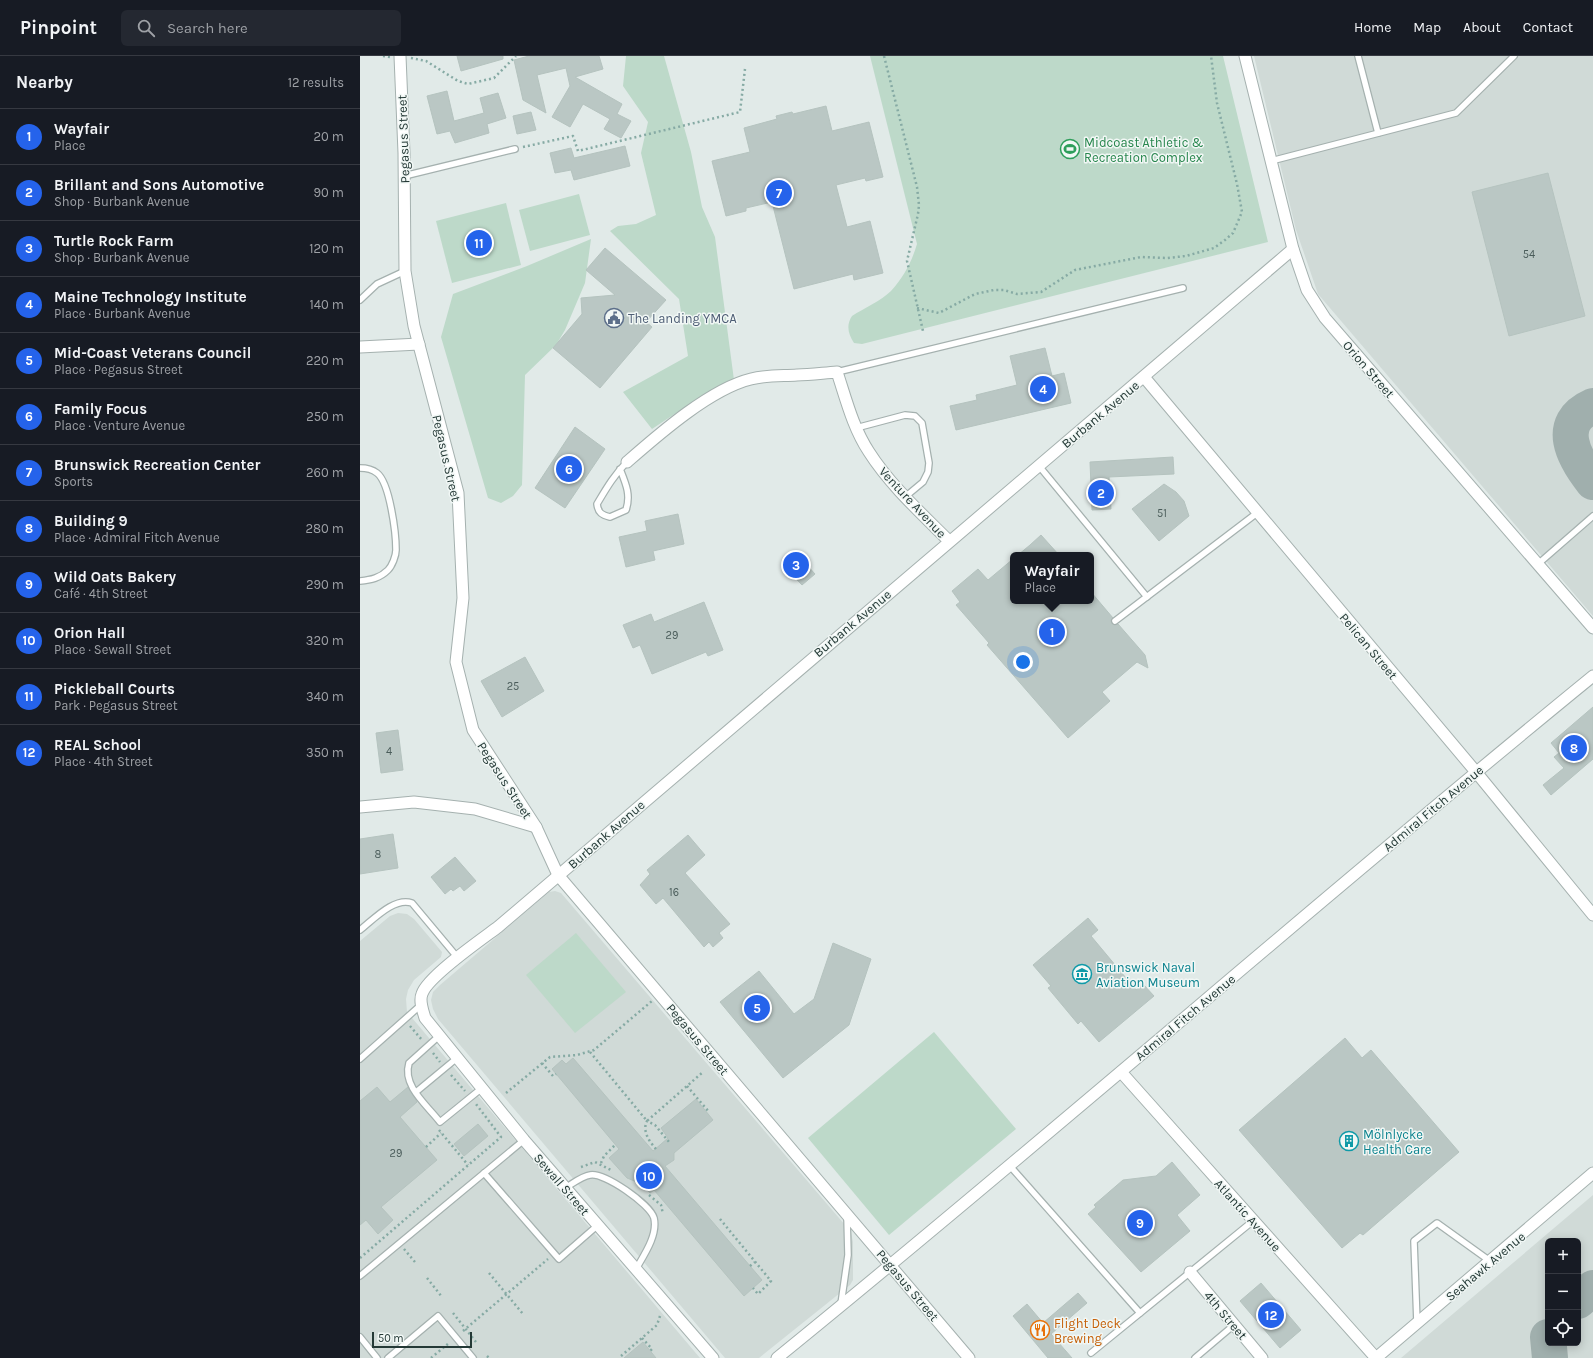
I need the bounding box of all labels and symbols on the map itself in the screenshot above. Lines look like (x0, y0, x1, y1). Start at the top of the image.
street label: Pegasus Street (394, 94, 413, 184)
place label: Midcoast Athletic & Recreation Complex (1084, 135, 1203, 165)
sports icon: Midcoast Athletic & Recreation Complex (1059, 138, 1081, 160)
pin: 7 (766, 178, 792, 208)
pin: 11 (466, 228, 492, 258)
house number: 54 (1523, 248, 1535, 261)
public building icon: The Landing YMCA (603, 307, 625, 329)
place label: The Landing YMCA (628, 311, 737, 326)
street label: Orion Street (1340, 338, 1398, 401)
pin: 4 (1030, 374, 1056, 404)
street label: Burbank Avenue (1059, 377, 1142, 451)
street label: Pegasus Street (429, 413, 464, 503)
pin: 6 (556, 454, 582, 484)
street label: Venture Avenue (876, 464, 950, 541)
pin: 2 (1088, 478, 1114, 508)
house number: 51 (1157, 507, 1167, 520)
pin: 3 (783, 550, 809, 580)
street label: Burbank Avenue (811, 586, 894, 660)
street label: Pelican Street (1337, 610, 1401, 683)
pin: 1 (1039, 617, 1065, 647)
house number: 29 (666, 629, 678, 642)
your location (1013, 652, 1033, 672)
house number: 25 (507, 680, 519, 693)
pin: 8 (1561, 733, 1587, 763)
street label: Pegasus Street (474, 739, 535, 822)
house number: 4 (386, 745, 392, 758)
street label: Admiral Fitch Avenue (1380, 762, 1487, 855)
street label: Burbank Avenue (565, 797, 648, 872)
house number: 8 (375, 848, 382, 861)
house number: 16 (669, 886, 679, 899)
place label: Brunswick Naval Aviation Museum (1096, 960, 1200, 990)
museum icon: Brunswick Naval Aviation Museum (1071, 963, 1093, 985)
street label: Admiral Fitch Avenue (1132, 971, 1239, 1064)
pin: 5 (744, 993, 770, 1023)
street label: Pegasus Street (663, 1001, 732, 1078)
place label: Mölnlycke Health Care (1363, 1127, 1432, 1157)
building icon: Mölnlycke Health Care (1338, 1130, 1360, 1152)
house number: 29 (390, 1147, 402, 1160)
street label: Sewall Street (531, 1150, 593, 1218)
pin: 10 (636, 1161, 662, 1191)
street label: Atlantic Avenue (1211, 1176, 1284, 1255)
pin: 9 (1127, 1208, 1153, 1238)
street label: Seahawk Avenue (1442, 1229, 1528, 1304)
street label: Pegasus Street (873, 1247, 942, 1324)
street label: 4th Street (1201, 1288, 1250, 1343)
pin: 12 (1258, 1300, 1284, 1330)
place label: Flight Deck Brewing (1054, 1316, 1121, 1346)
restaurant icon: Flight Deck Brewing (1029, 1319, 1051, 1341)
scale bar (372, 1330, 472, 1349)

